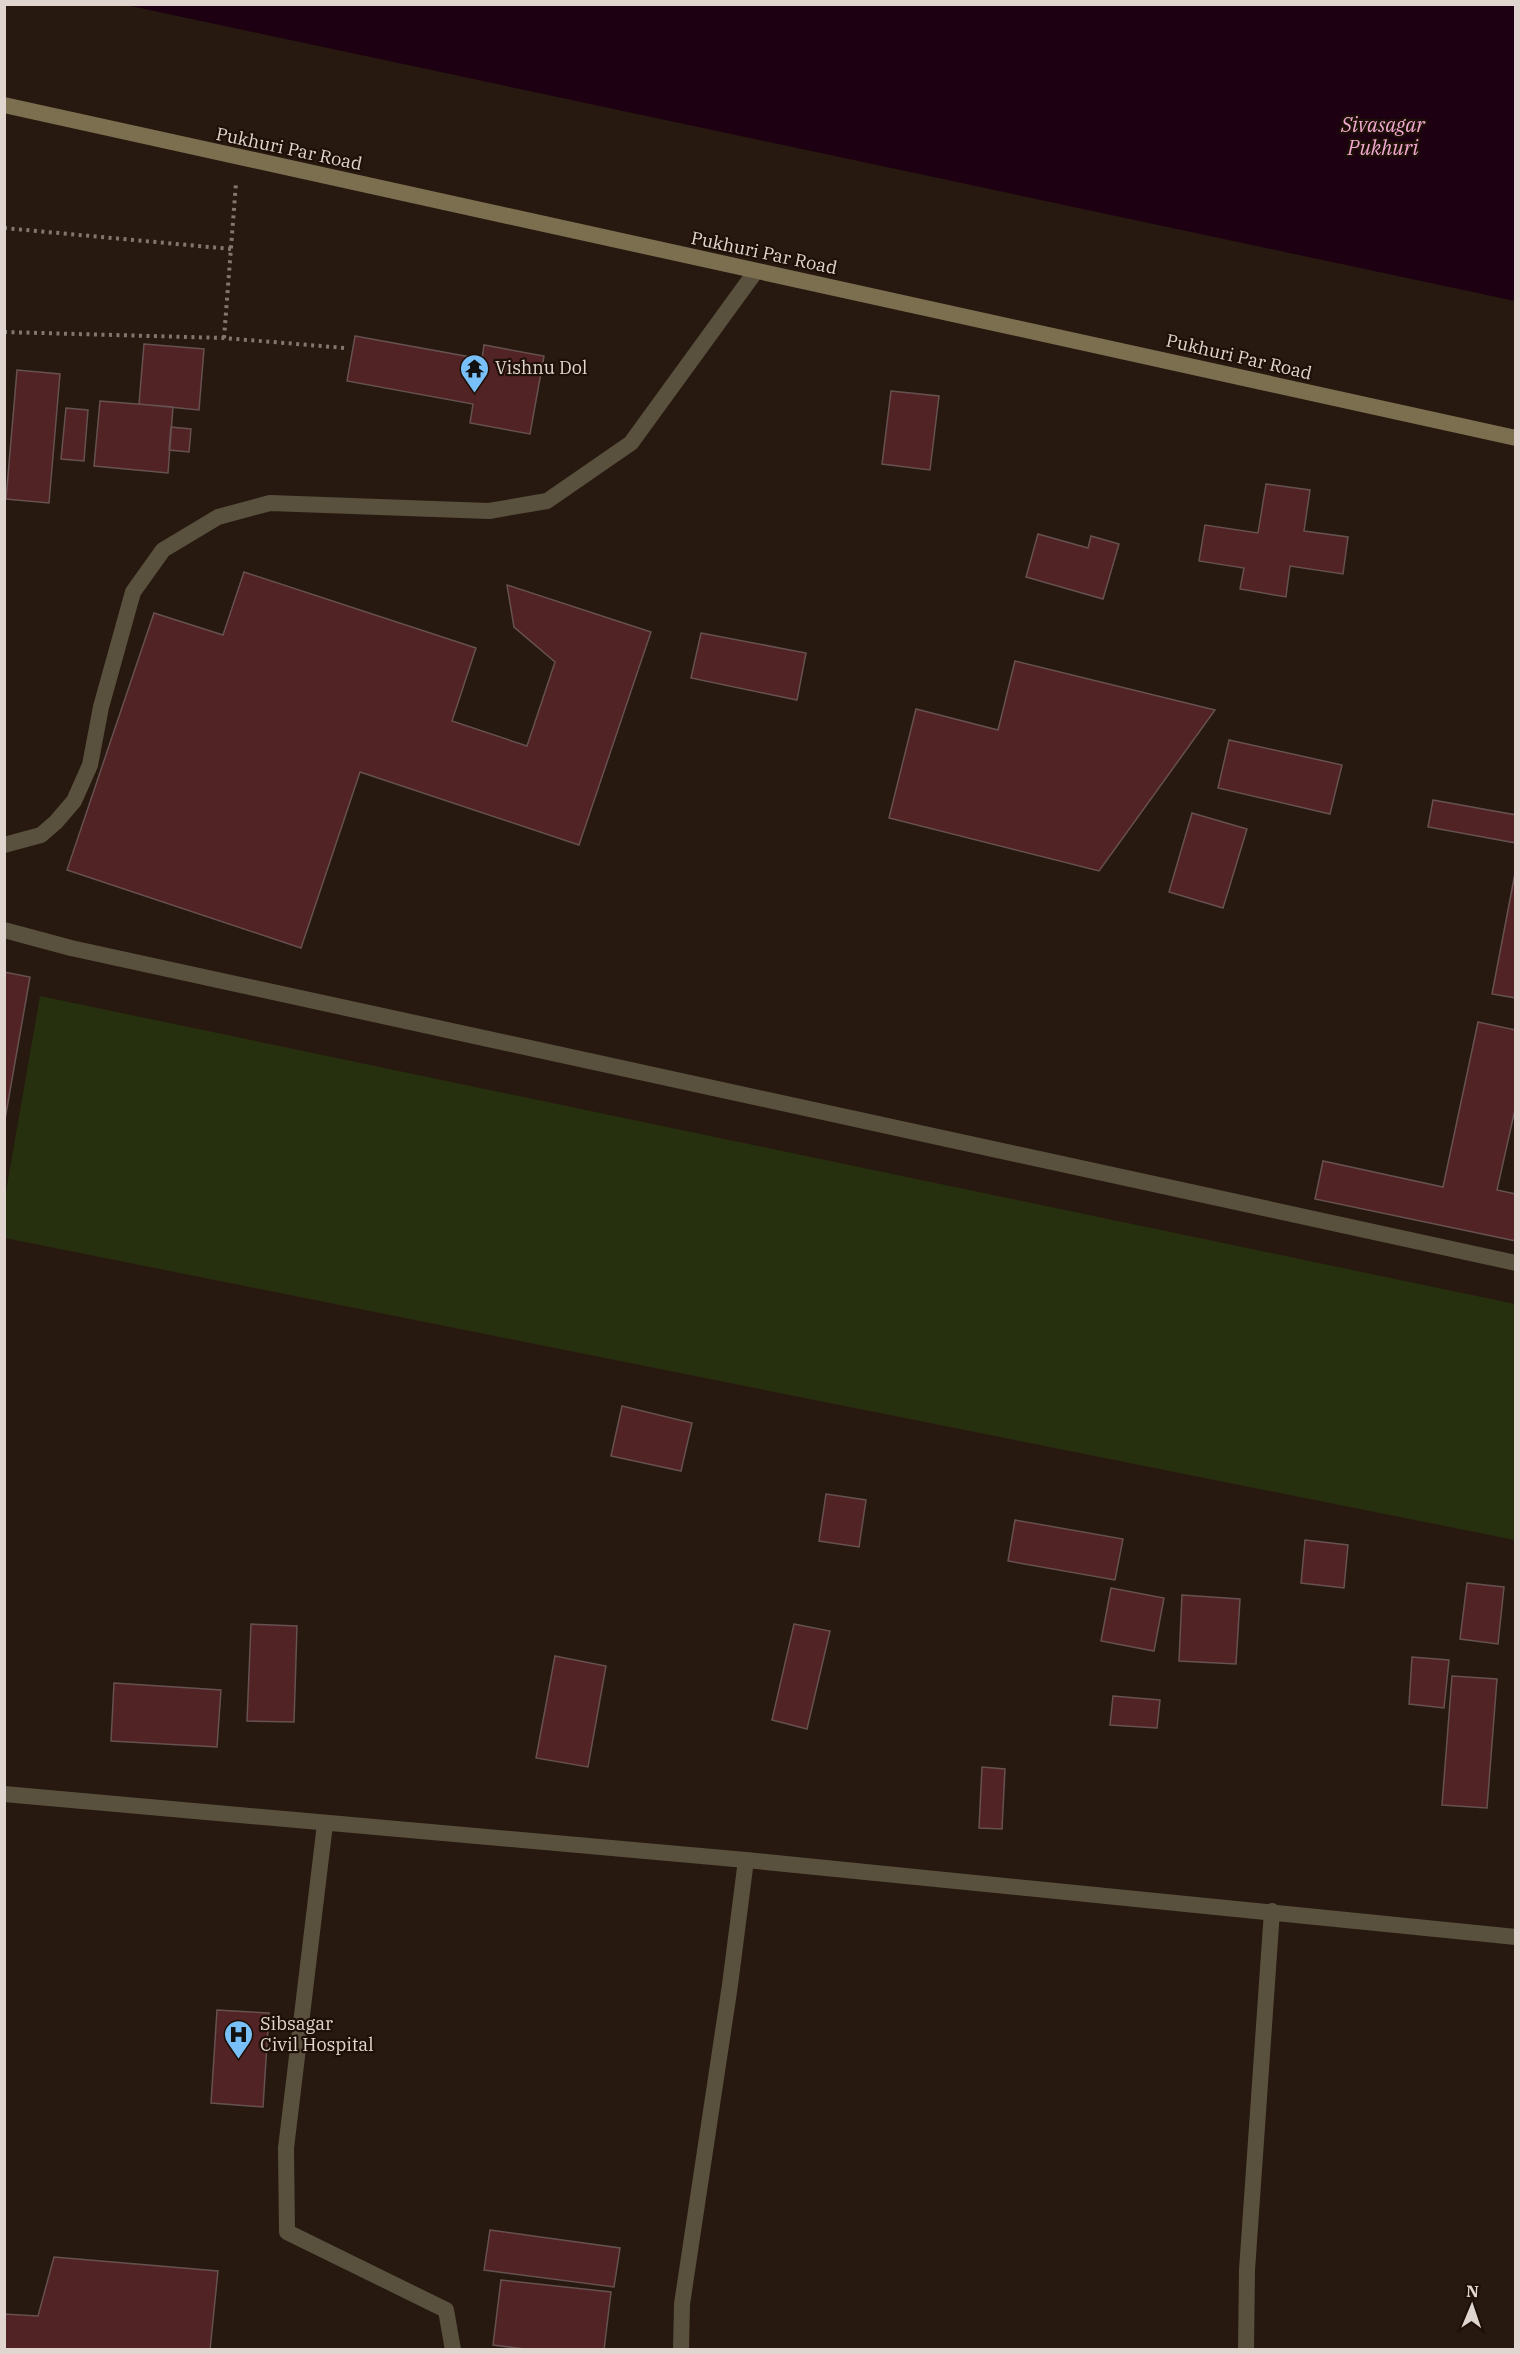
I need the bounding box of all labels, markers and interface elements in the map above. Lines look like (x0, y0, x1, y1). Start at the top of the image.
water label: Sivasagar Pukhuri (1340, 111, 1426, 161)
street label: Pukhuri Par Road (214, 122, 364, 175)
street label: Pukhuri Par Road (689, 226, 839, 279)
street label: Pukhuri Par Road (1164, 329, 1314, 384)
temple icon: Vishnu Dol (458, 352, 490, 394)
place label: Vishnu Dol (495, 356, 587, 379)
place label: Sibsagar Civil Hospital (260, 2012, 374, 2056)
hospital icon: Sibsagar Civil Hospital (223, 2018, 255, 2060)
north arrow (1442, 2276, 1502, 2336)
text: N (1466, 2281, 1479, 2301)

